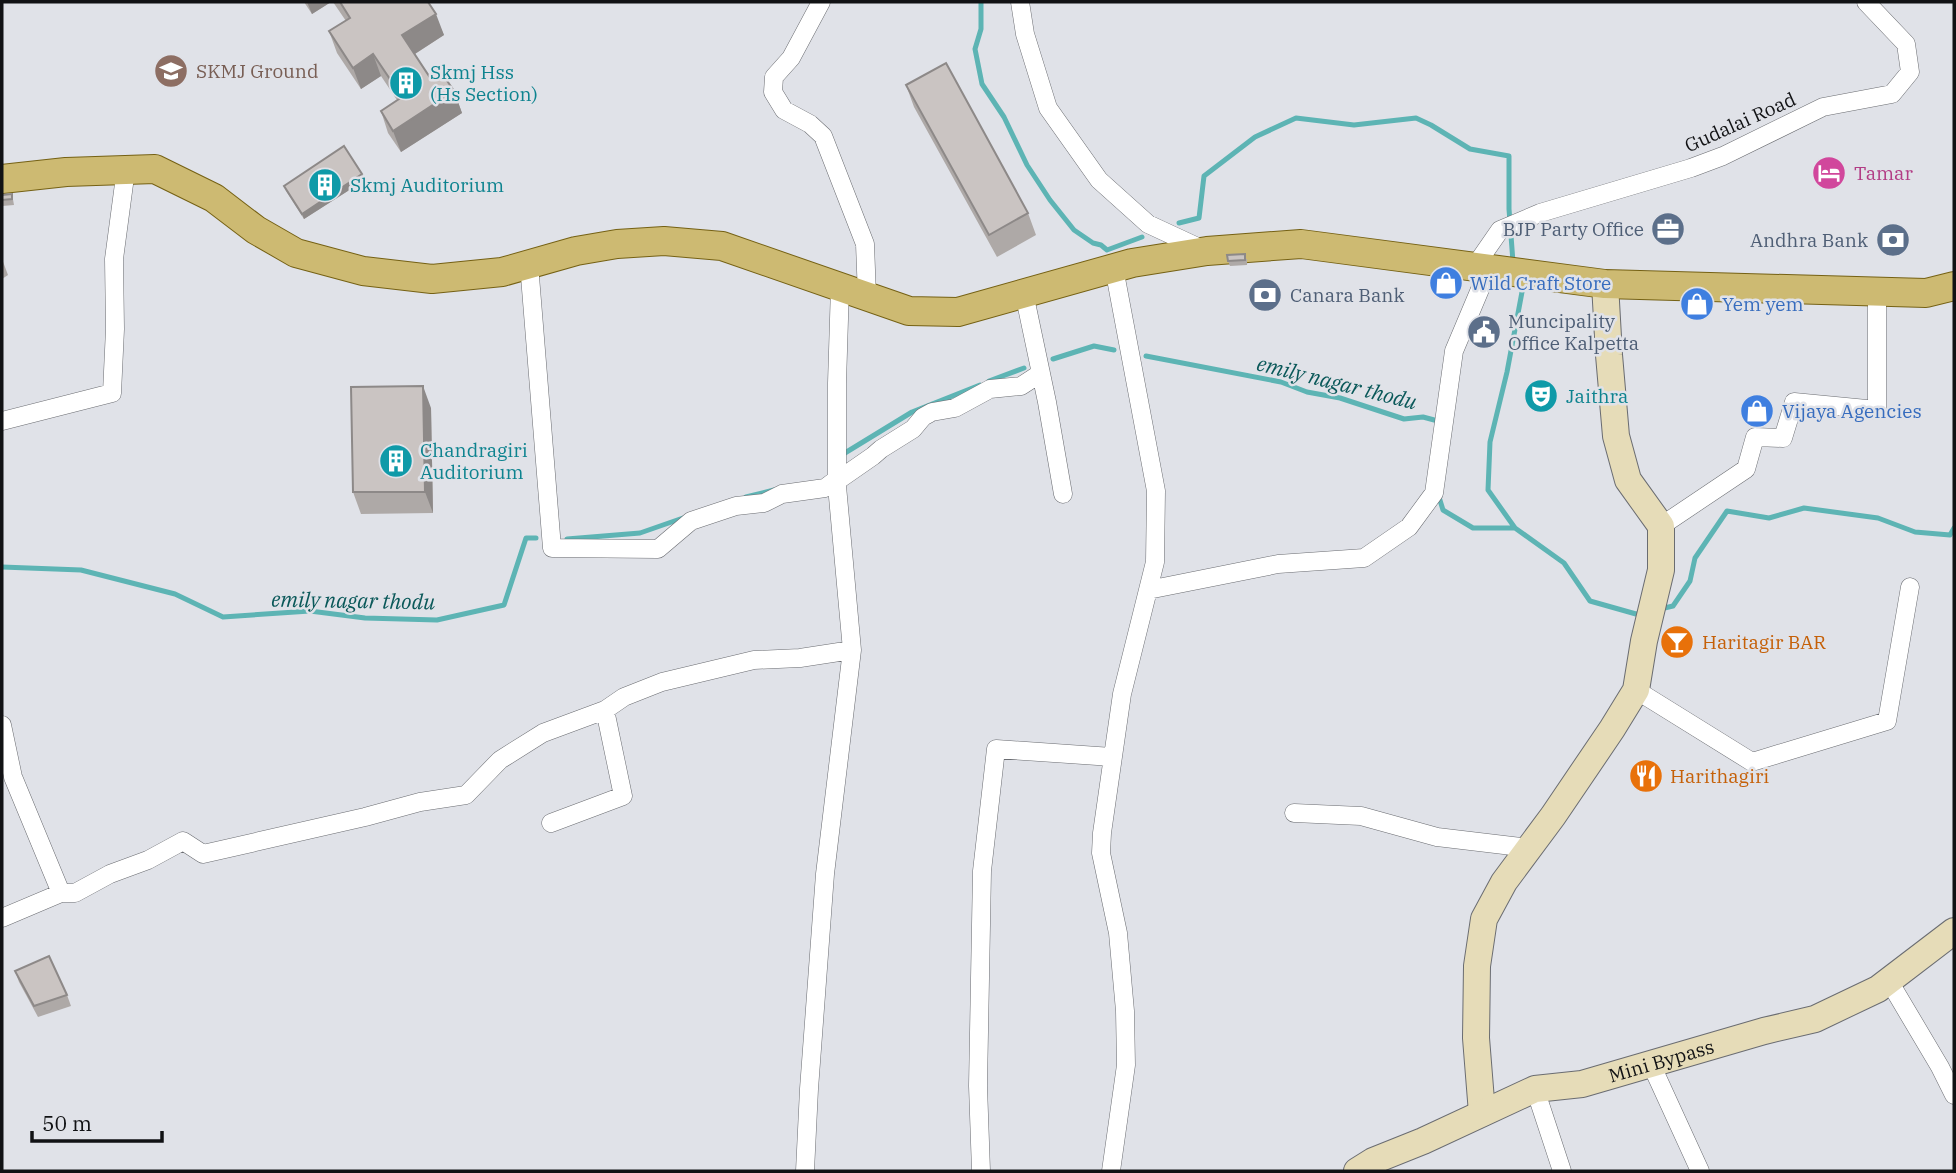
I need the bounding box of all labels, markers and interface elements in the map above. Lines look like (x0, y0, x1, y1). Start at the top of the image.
school or university icon: SKMJ Ground (152, 52, 190, 90)
place label: SKMJ Ground (196, 59, 319, 83)
place label: Skmj Hss (Hs Section) (430, 60, 538, 106)
building icon: Skmj Hss (Hs Section) (387, 64, 425, 102)
street label: Gudalai Road (1681, 87, 1799, 157)
hotel icon: Tamar (1810, 154, 1848, 192)
place label: Tamar (1854, 161, 1913, 185)
building icon: Skmj Auditorium (306, 166, 344, 204)
place label: Skmj Auditorium (350, 173, 504, 197)
office icon: BJP Party Office (1649, 210, 1687, 248)
place label: BJP Party Office (1503, 217, 1644, 241)
bank icon: Andhra Bank (1874, 221, 1912, 259)
place label: Andhra Bank (1750, 228, 1868, 252)
shop icon: Wild Craft Store (1427, 264, 1465, 302)
place label: Wild Craft Store (1470, 271, 1611, 295)
bank icon: Canara Bank (1246, 276, 1284, 314)
place label: Canara Bank (1290, 283, 1405, 307)
shop icon: Yem yem (1678, 285, 1716, 323)
place label: Yem yem (1722, 292, 1804, 316)
place label: Muncipality Office Kalpetta (1508, 309, 1639, 355)
public building icon: Muncipality Office Kalpetta (1465, 313, 1503, 351)
water label: emily nagar thodu (1254, 349, 1420, 415)
theatre icon: Jaithra (1522, 377, 1560, 415)
place label: Jaithra (1566, 384, 1628, 408)
shop icon: Vijaya Agencies (1738, 392, 1776, 430)
place label: Vijaya Agencies (1782, 399, 1922, 423)
place label: Chandragiri Auditorium (420, 438, 528, 484)
building icon: Chandragiri Auditorium (377, 442, 415, 480)
water label: emily nagar thodu (271, 585, 435, 615)
bar icon: Haritagir BAR (1658, 623, 1696, 661)
place label: Haritagir BAR (1702, 630, 1826, 654)
restaurant icon: Harithagiri (1627, 757, 1665, 795)
place label: Harithagiri (1670, 764, 1769, 788)
street label: Mini Bypass (1606, 1034, 1717, 1088)
scale bar (32, 1100, 161, 1144)
text: 50 m (42, 1109, 92, 1137)

